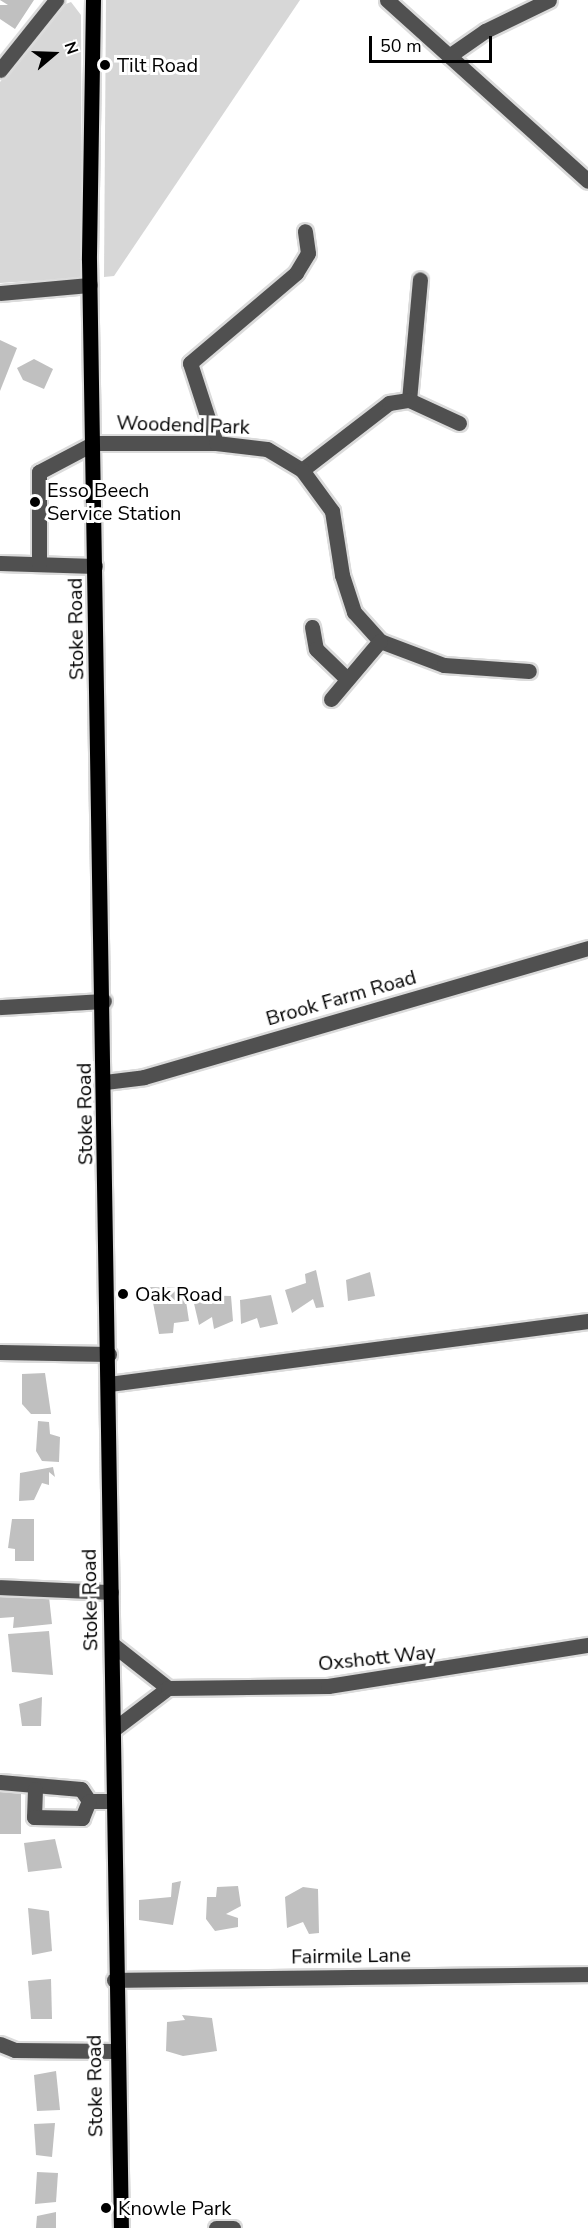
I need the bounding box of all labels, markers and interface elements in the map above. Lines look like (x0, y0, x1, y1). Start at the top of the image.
north arrow (24, 24, 84, 84)
scale bar (372, 24, 495, 62)
text: 50 m (380, 34, 422, 58)
text: N (59, 39, 83, 57)
place label: Tilt Road (117, 53, 198, 77)
marker: Tilt Road (98, 58, 112, 72)
street label: Woodend Park (116, 411, 250, 439)
place label: Esso Beech Service Station (47, 478, 181, 525)
marker: Esso Beech Service Station (28, 495, 42, 509)
street label: Stoke Road (63, 578, 89, 680)
street label: Brook Farm Road (263, 965, 419, 1031)
street label: Stoke Road (72, 1063, 98, 1165)
place label: Oak Road (135, 1282, 223, 1306)
marker: Oak Road (116, 1287, 130, 1301)
street label: Stoke Road (77, 1549, 103, 1651)
street label: Oxshott Way (317, 1640, 437, 1676)
street label: Fairmile Lane (291, 1943, 411, 1969)
street label: Stoke Road (82, 2035, 108, 2137)
place label: Knowle Park (118, 2196, 231, 2220)
marker: Knowle Park (99, 2201, 113, 2215)

